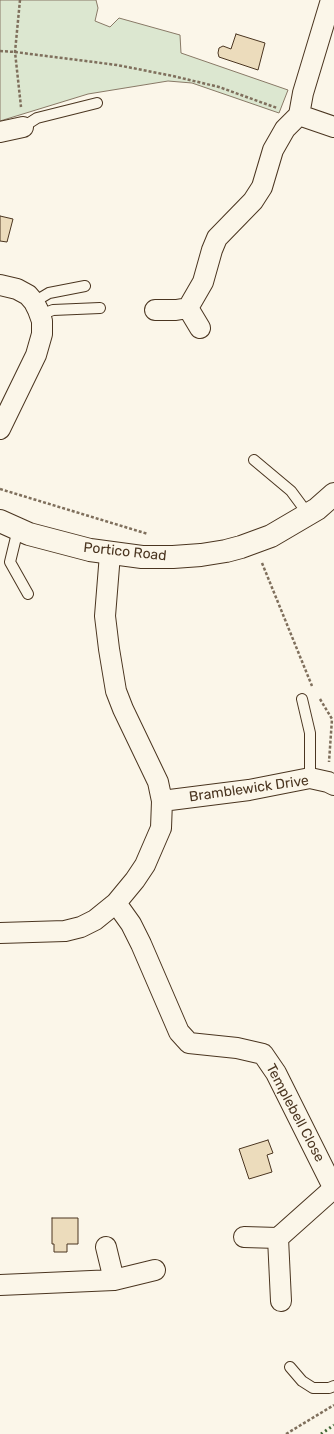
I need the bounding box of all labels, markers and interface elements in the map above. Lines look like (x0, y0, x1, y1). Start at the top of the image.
street label: Portico Road (83, 539, 167, 565)
street label: Bramblewick Drive (188, 772, 310, 806)
street label: Templebell Close (262, 1061, 328, 1165)

